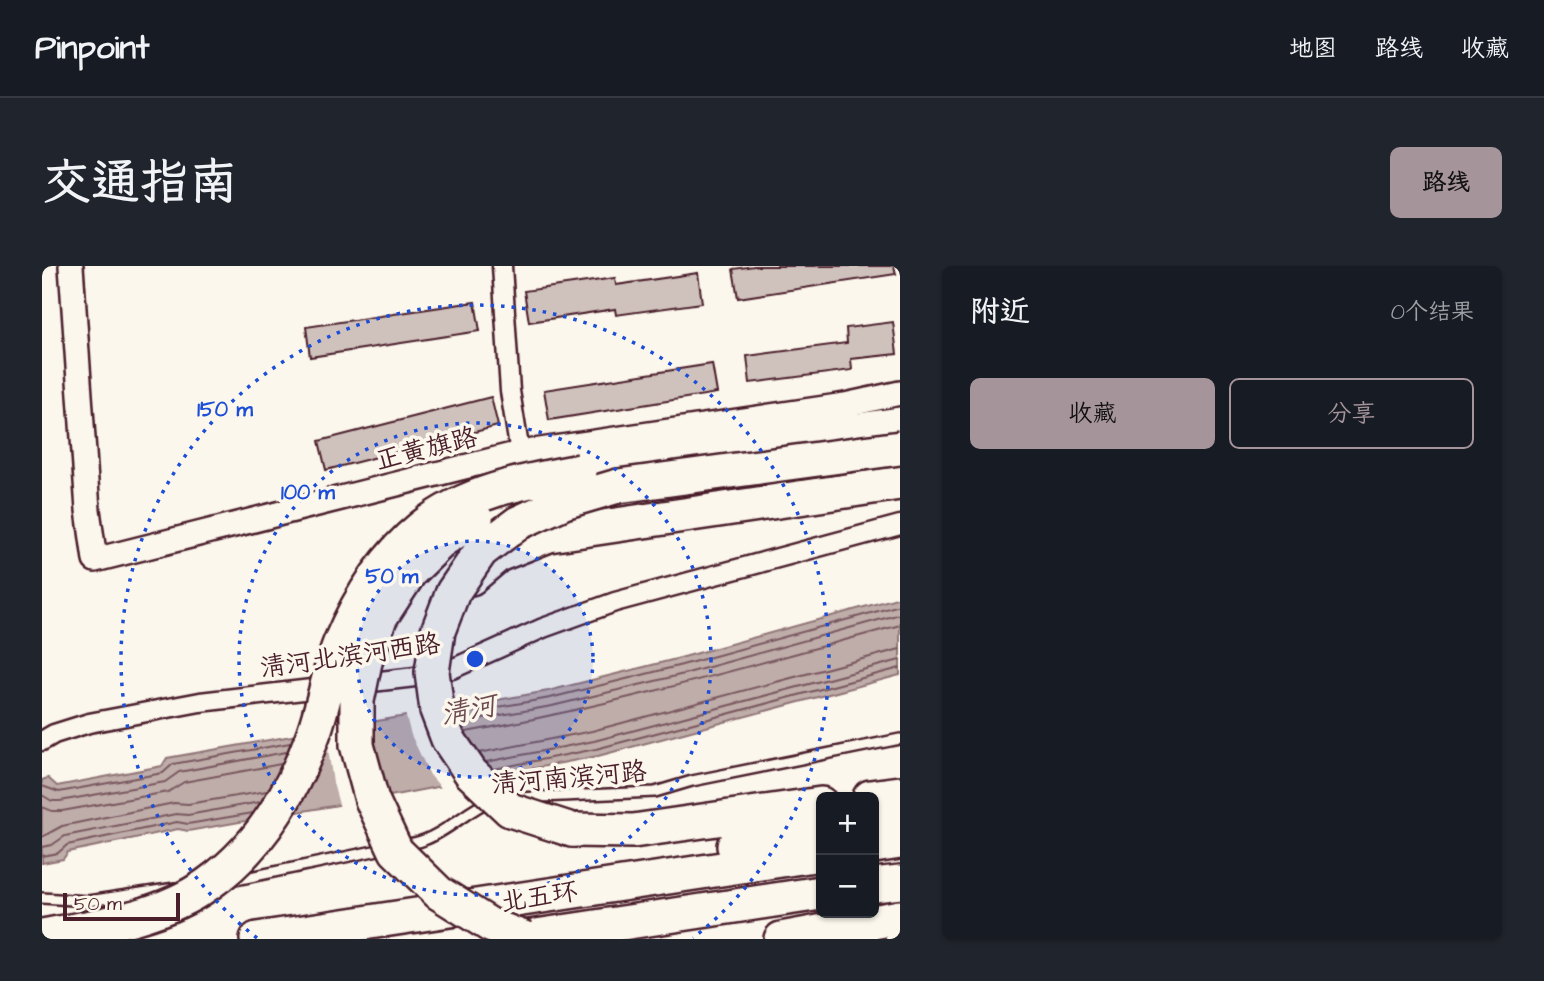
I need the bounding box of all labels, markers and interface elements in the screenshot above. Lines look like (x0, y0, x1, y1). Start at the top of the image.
text: Pinpoint (35, 25, 149, 71)
text: 地图 (1289, 32, 1337, 66)
text: 路线 (1375, 32, 1423, 66)
text: 收藏 (1461, 32, 1509, 66)
button: 路线 (1390, 147, 1502, 218)
text: 交通指南 (42, 150, 238, 218)
text: 附近 (970, 291, 1030, 333)
text: 0个结果 (1390, 296, 1474, 328)
button: 收藏 (970, 378, 1215, 449)
button: 分享 (1229, 378, 1474, 449)
text: 150 m (197, 395, 253, 424)
street label: 正黄旗路 (371, 419, 481, 479)
text: 100 m (281, 478, 336, 507)
text: 50 m (366, 562, 419, 591)
street label: 清河北滨河西路 (258, 625, 443, 686)
centre of rings (463, 647, 487, 671)
water label: 清河 (437, 685, 503, 735)
street label: 清河南滨河路 (490, 753, 648, 803)
map controls (816, 792, 879, 918)
button: + (816, 792, 879, 855)
button: − (816, 855, 879, 918)
street label: 北五环 (498, 873, 580, 921)
scale bar (63, 890, 180, 922)
text: 50 m (74, 891, 122, 918)

